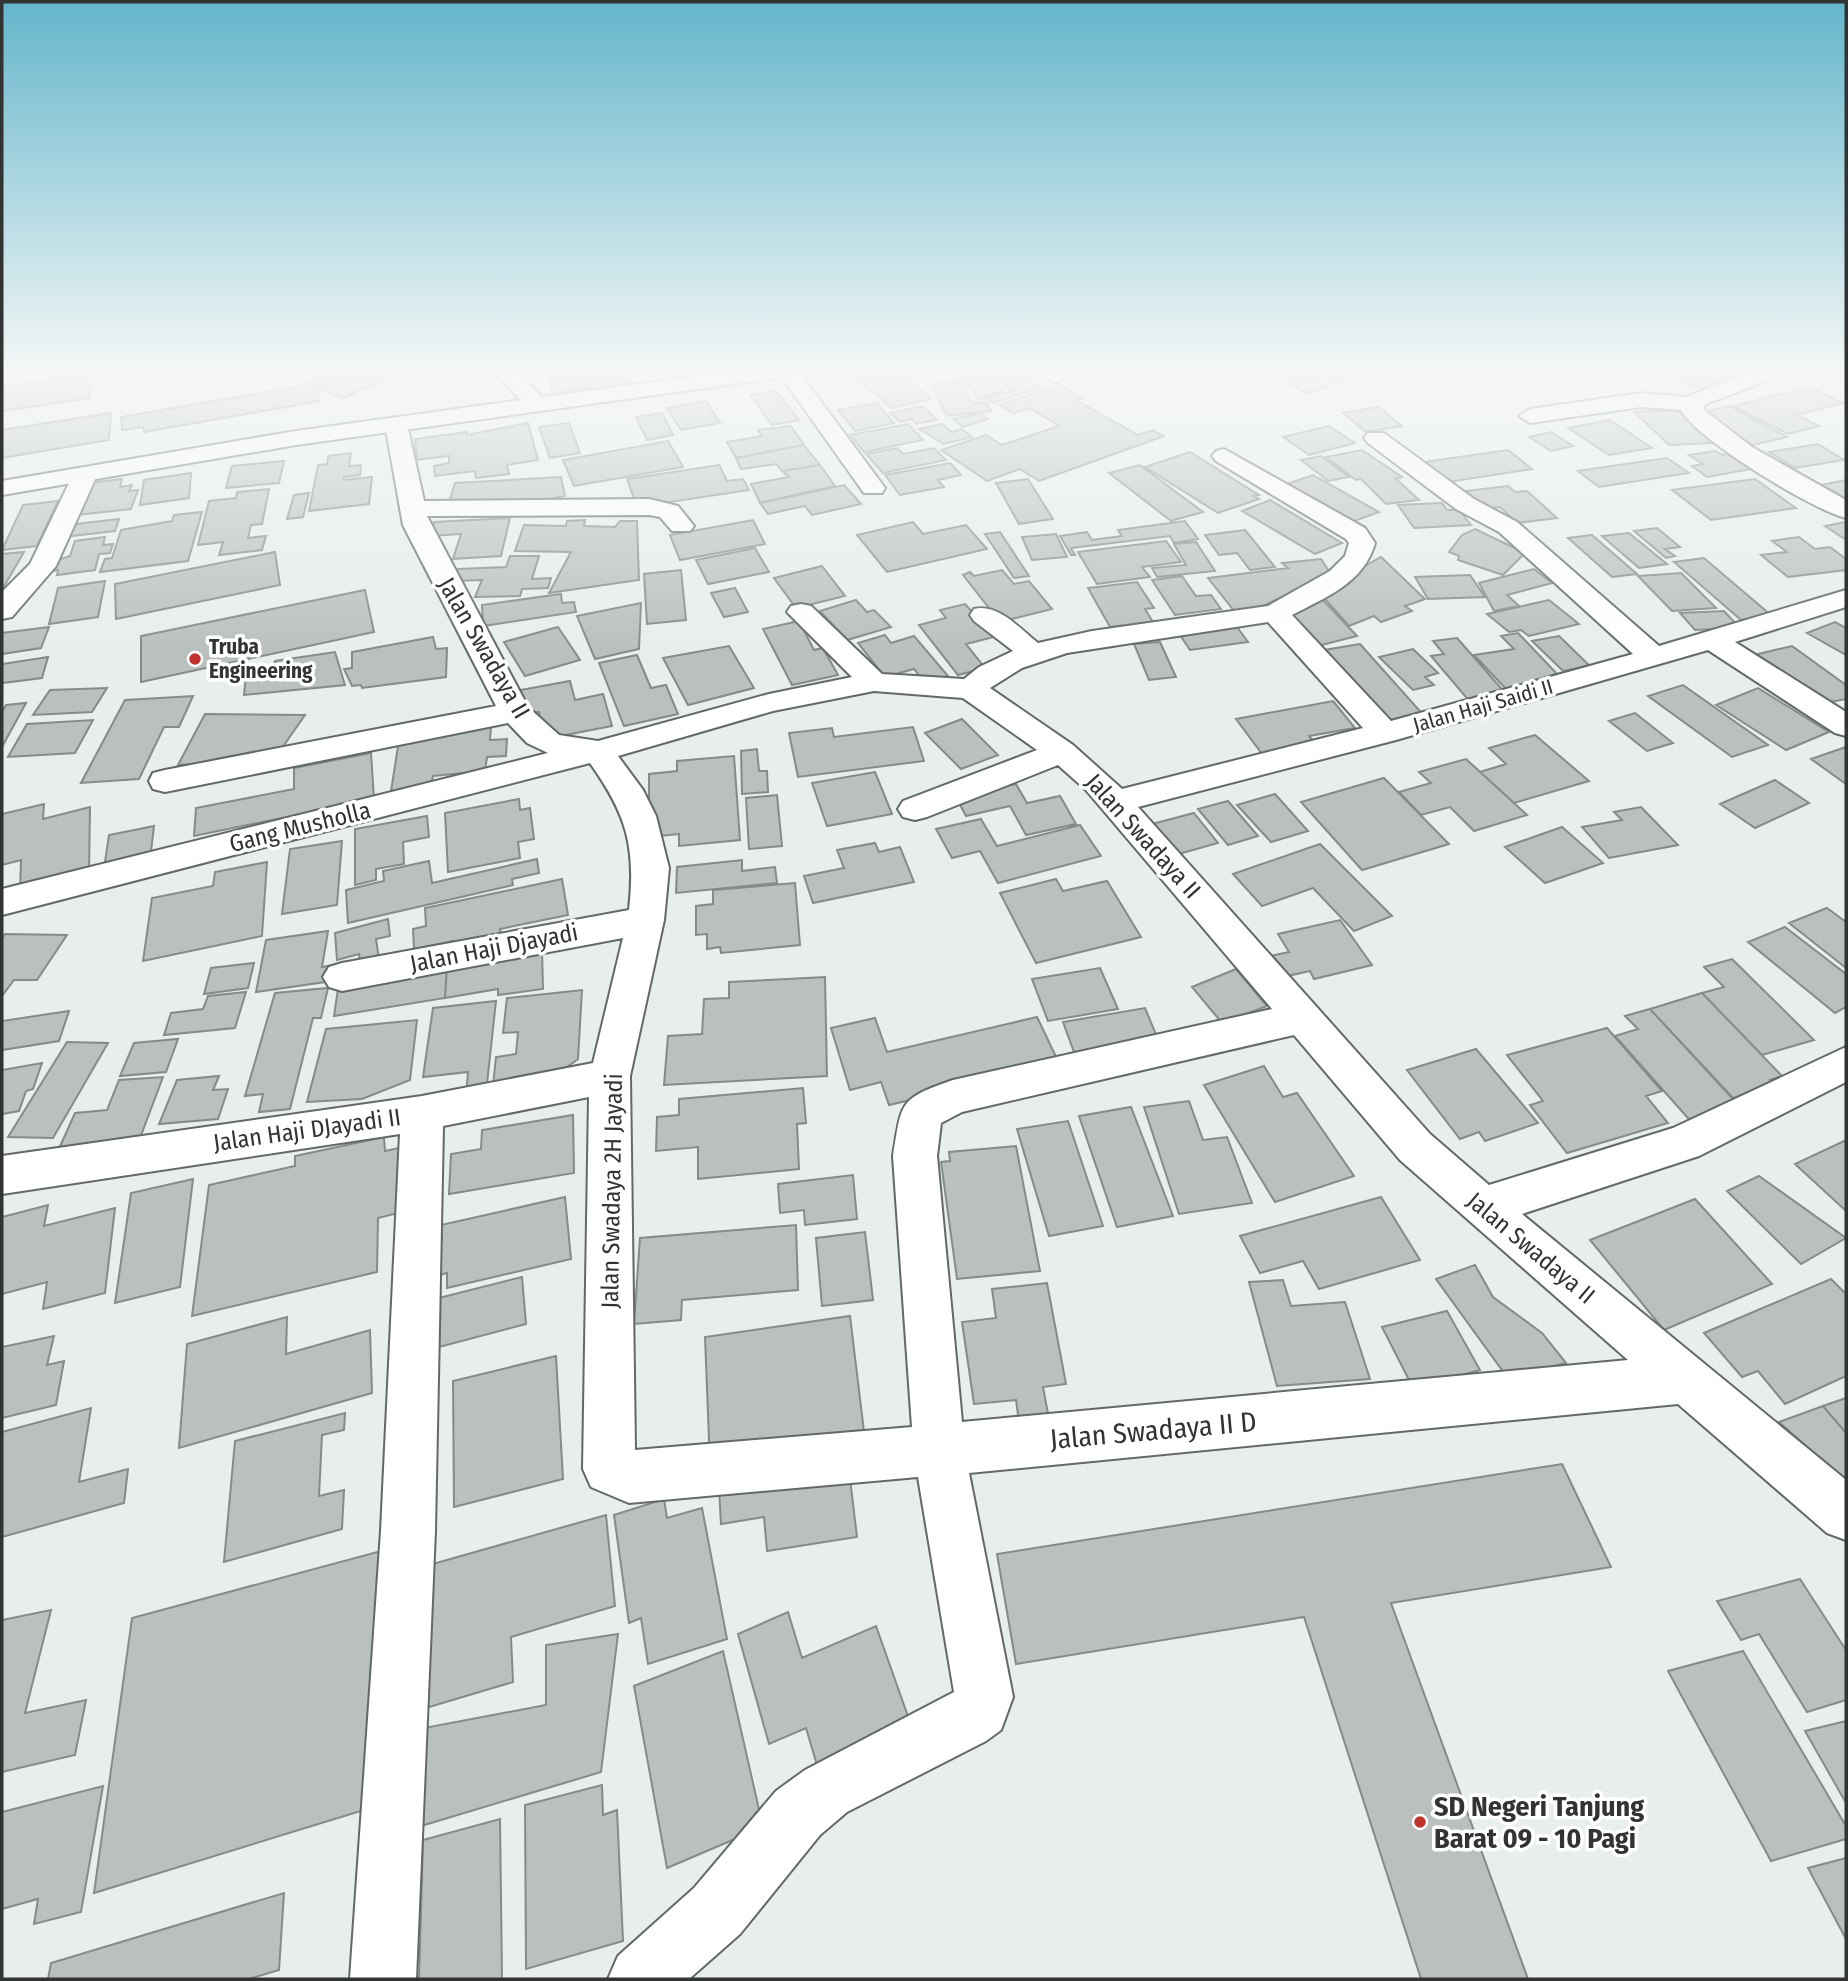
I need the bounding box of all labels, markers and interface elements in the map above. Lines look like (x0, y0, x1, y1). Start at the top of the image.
street label: Jalan Swadaya II (432, 573, 536, 723)
place label: Truba Engineering (209, 634, 313, 684)
marker: Truba Engineering (187, 651, 203, 667)
street label: Jalan Haji Saidi II (1410, 674, 1556, 738)
street label: Jalan Swadaya II (1080, 768, 1206, 904)
street label: Gang Musholla (226, 796, 374, 858)
street label: Jalan Haji Djayadi (408, 918, 580, 978)
street label: Jalan Swadaya 2H Jayadi (596, 1073, 628, 1309)
street label: Jalan Haji DJayadi II (211, 1103, 403, 1157)
street label: Jalan Swadaya II (1461, 1186, 1601, 1310)
street label: Jalan Swadaya II D (1048, 1405, 1258, 1456)
place label: SD Negeri Tanjung Barat 09 - 10 Pagi (1434, 1790, 1644, 1855)
marker: SD Negeri Tanjung Barat 09 - 10 Pagi (1412, 1814, 1428, 1830)

